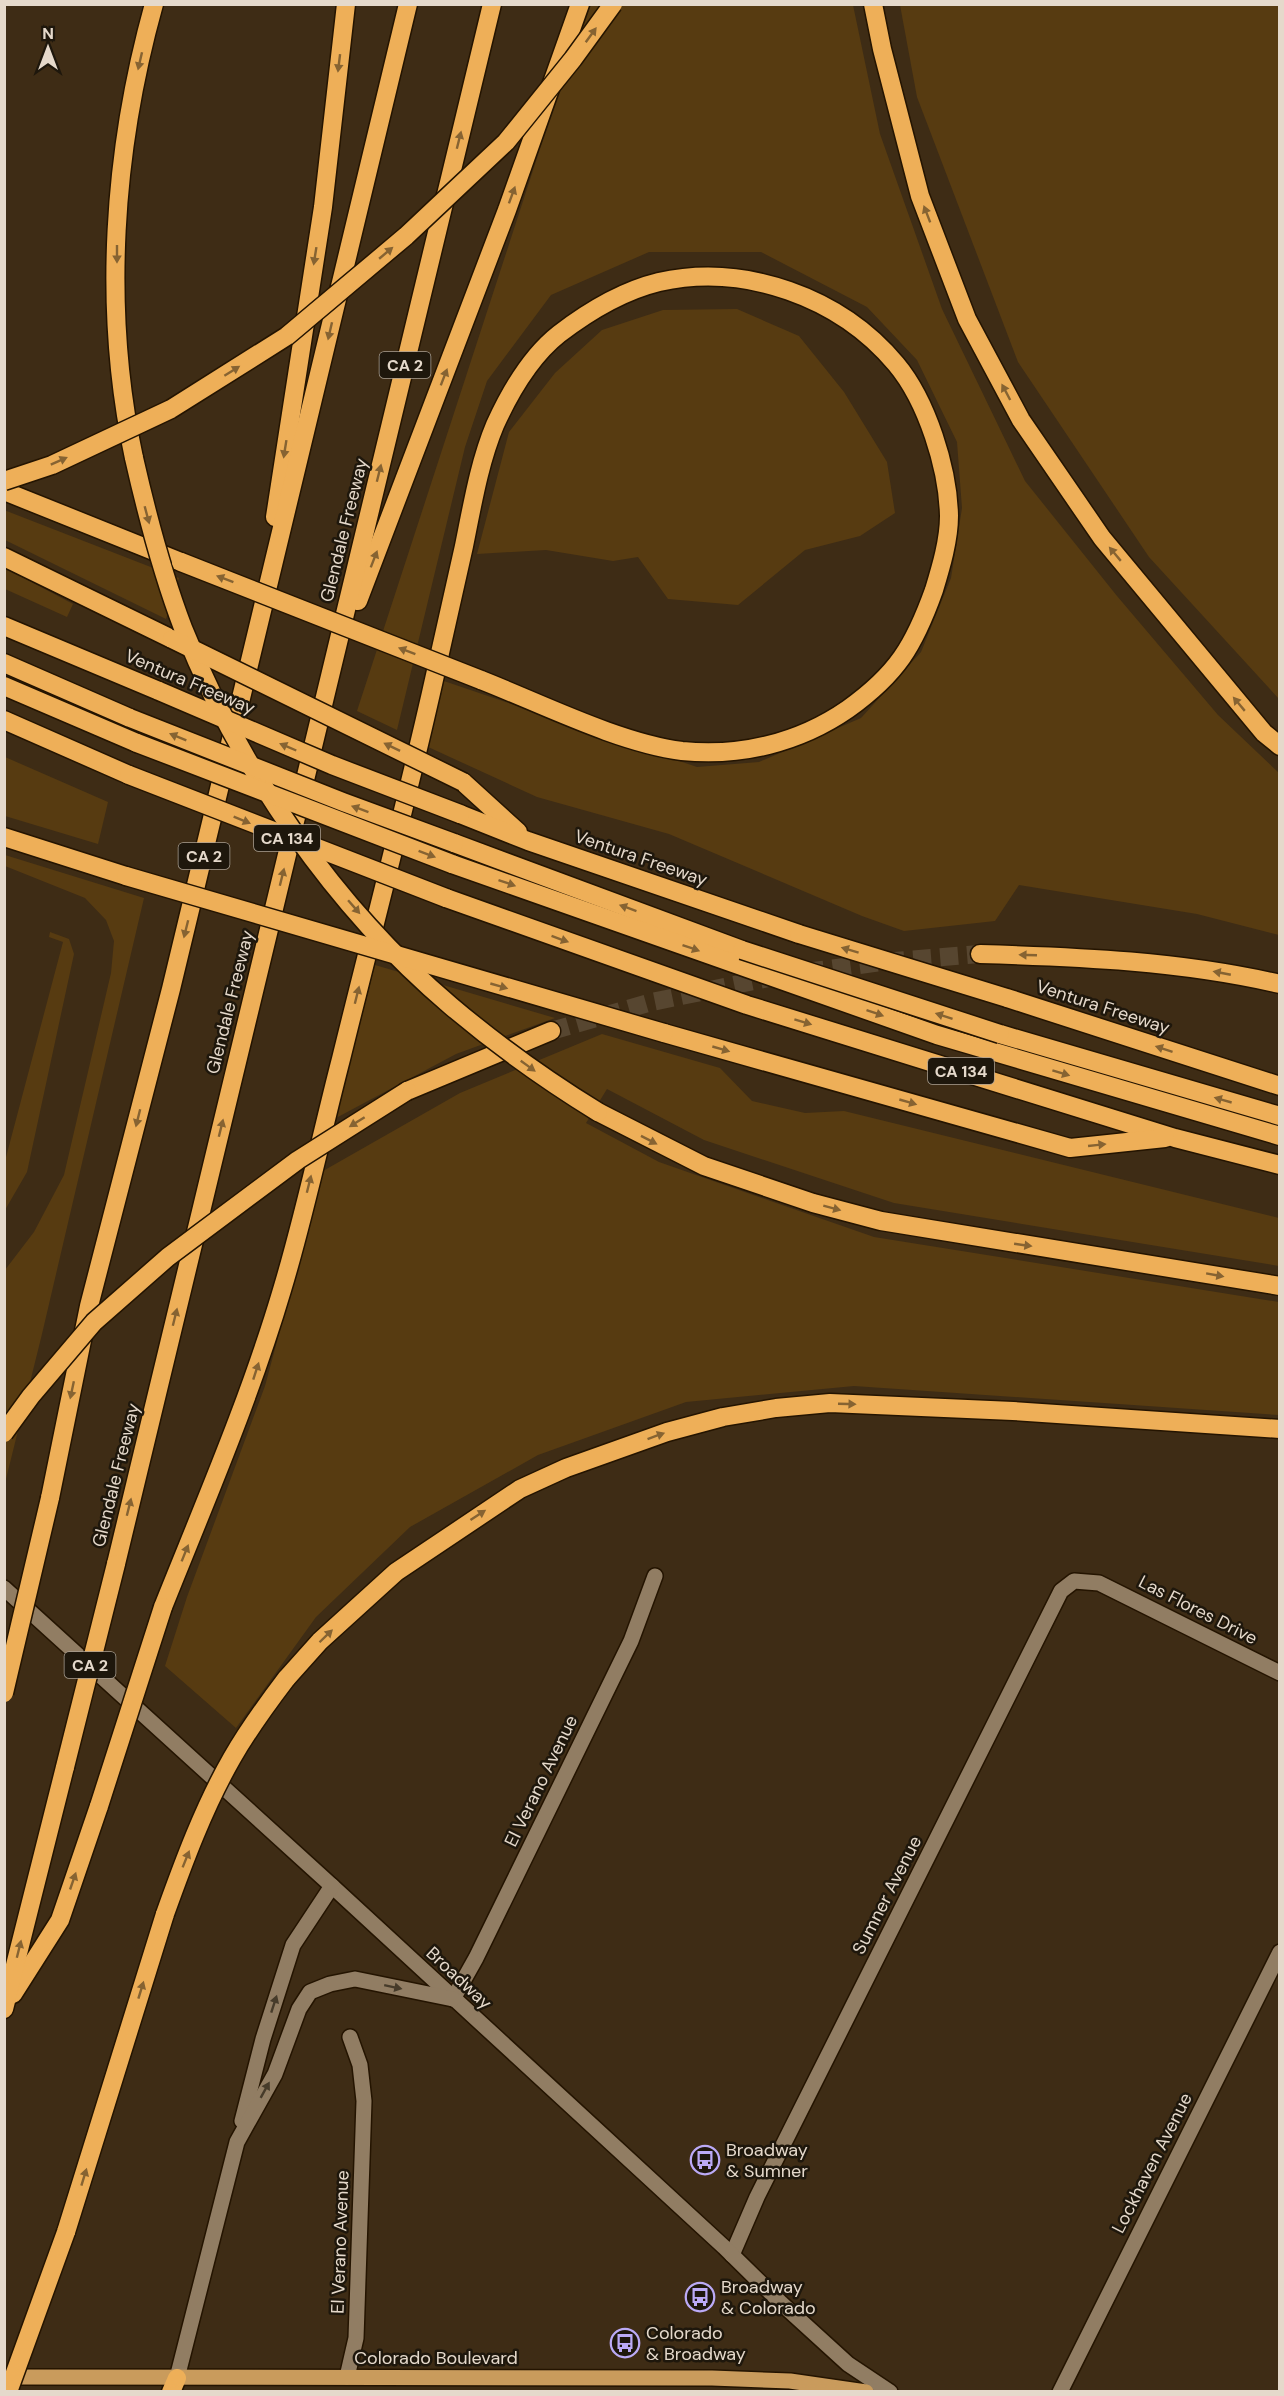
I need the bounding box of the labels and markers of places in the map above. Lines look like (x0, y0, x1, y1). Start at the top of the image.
place label: Broadway & Sumner (726, 2138, 808, 2183)
bus stop icon: Broadway & Sumner (689, 2144, 721, 2176)
place label: Broadway & Colorado (721, 2275, 816, 2320)
bus stop icon: Broadway & Colorado (684, 2281, 716, 2313)
place label: Colorado & Broadway (646, 2321, 746, 2366)
bus stop icon: Colorado & Broadway (609, 2327, 641, 2359)

